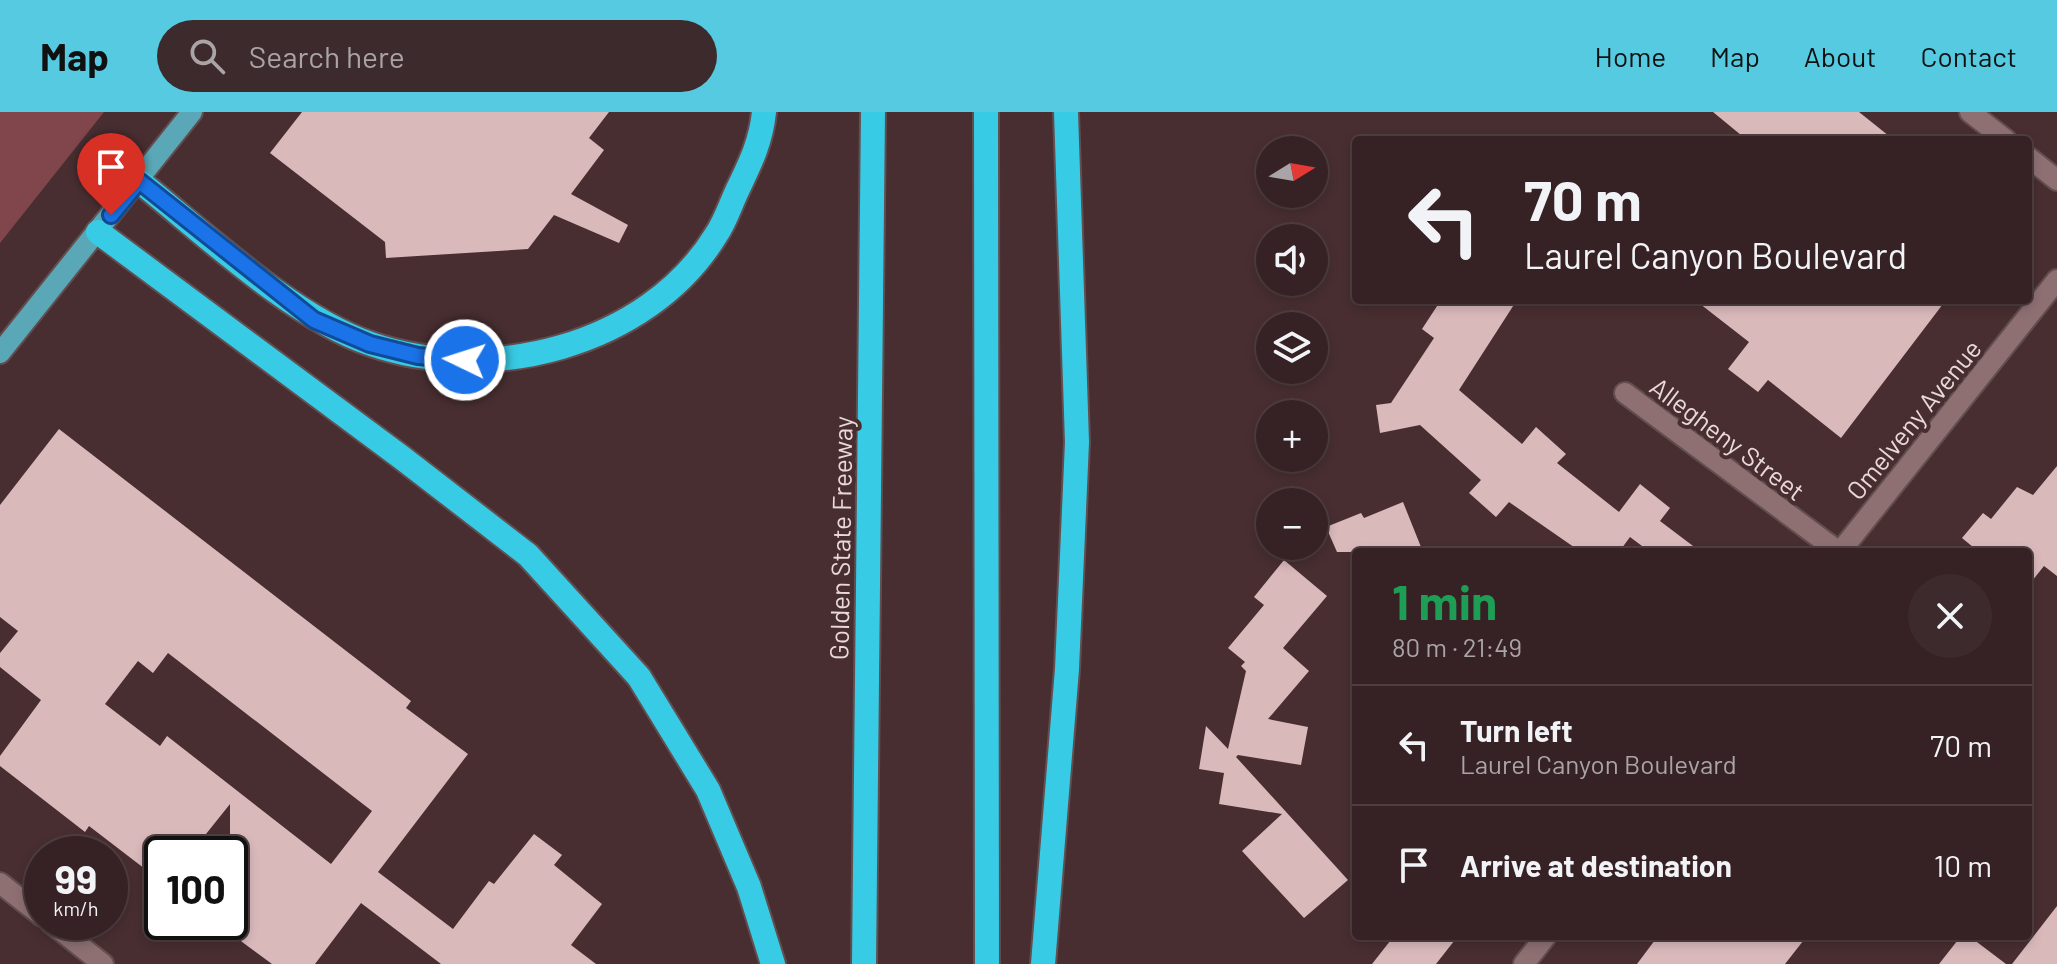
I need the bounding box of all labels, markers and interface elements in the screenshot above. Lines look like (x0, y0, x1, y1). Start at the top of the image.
search box (157, 20, 717, 92)
text: Map (40, 33, 109, 79)
icon: search (185, 34, 229, 78)
text: Search here (249, 38, 405, 74)
text: Home (1595, 39, 1666, 73)
text: Map (1710, 39, 1760, 73)
text: About (1804, 39, 1876, 73)
text: Contact (1920, 39, 2017, 73)
pin (77, 133, 145, 215)
north arrow (1256, 136, 1328, 208)
map controls (1256, 136, 1328, 560)
icon: arrive (89, 145, 133, 189)
text: 70 m (1524, 165, 1642, 232)
icon: left (1392, 168, 1496, 272)
button: sound (1256, 224, 1328, 296)
text: Laurel Canyon Boulevard (1524, 233, 1907, 276)
button: layers (1256, 312, 1328, 384)
position arrow (423, 318, 507, 402)
street label: Omelveny Avenue (1839, 333, 1987, 505)
street label: Allegheny Street (1645, 370, 1811, 506)
button: + (1256, 400, 1328, 472)
street label: Golden State Freeway (822, 416, 858, 660)
button: − (1256, 488, 1328, 560)
text: 1 min (1392, 572, 1497, 630)
button: close (1908, 574, 1992, 658)
text: 80 m · 21:49 (1392, 631, 1522, 662)
text: Turn left (1460, 712, 1573, 748)
icon: left (1392, 723, 1436, 767)
text: 70 m (1930, 727, 1992, 763)
text: Laurel Canyon Boulevard (1460, 748, 1737, 779)
speed limit sign: 100 (144, 836, 248, 940)
icon: arrive (1392, 843, 1436, 887)
text: Arrive at destination (1460, 847, 1732, 883)
text: 10 m (1934, 847, 1992, 883)
text: 99 (55, 854, 97, 902)
text: km/h (53, 896, 99, 920)

